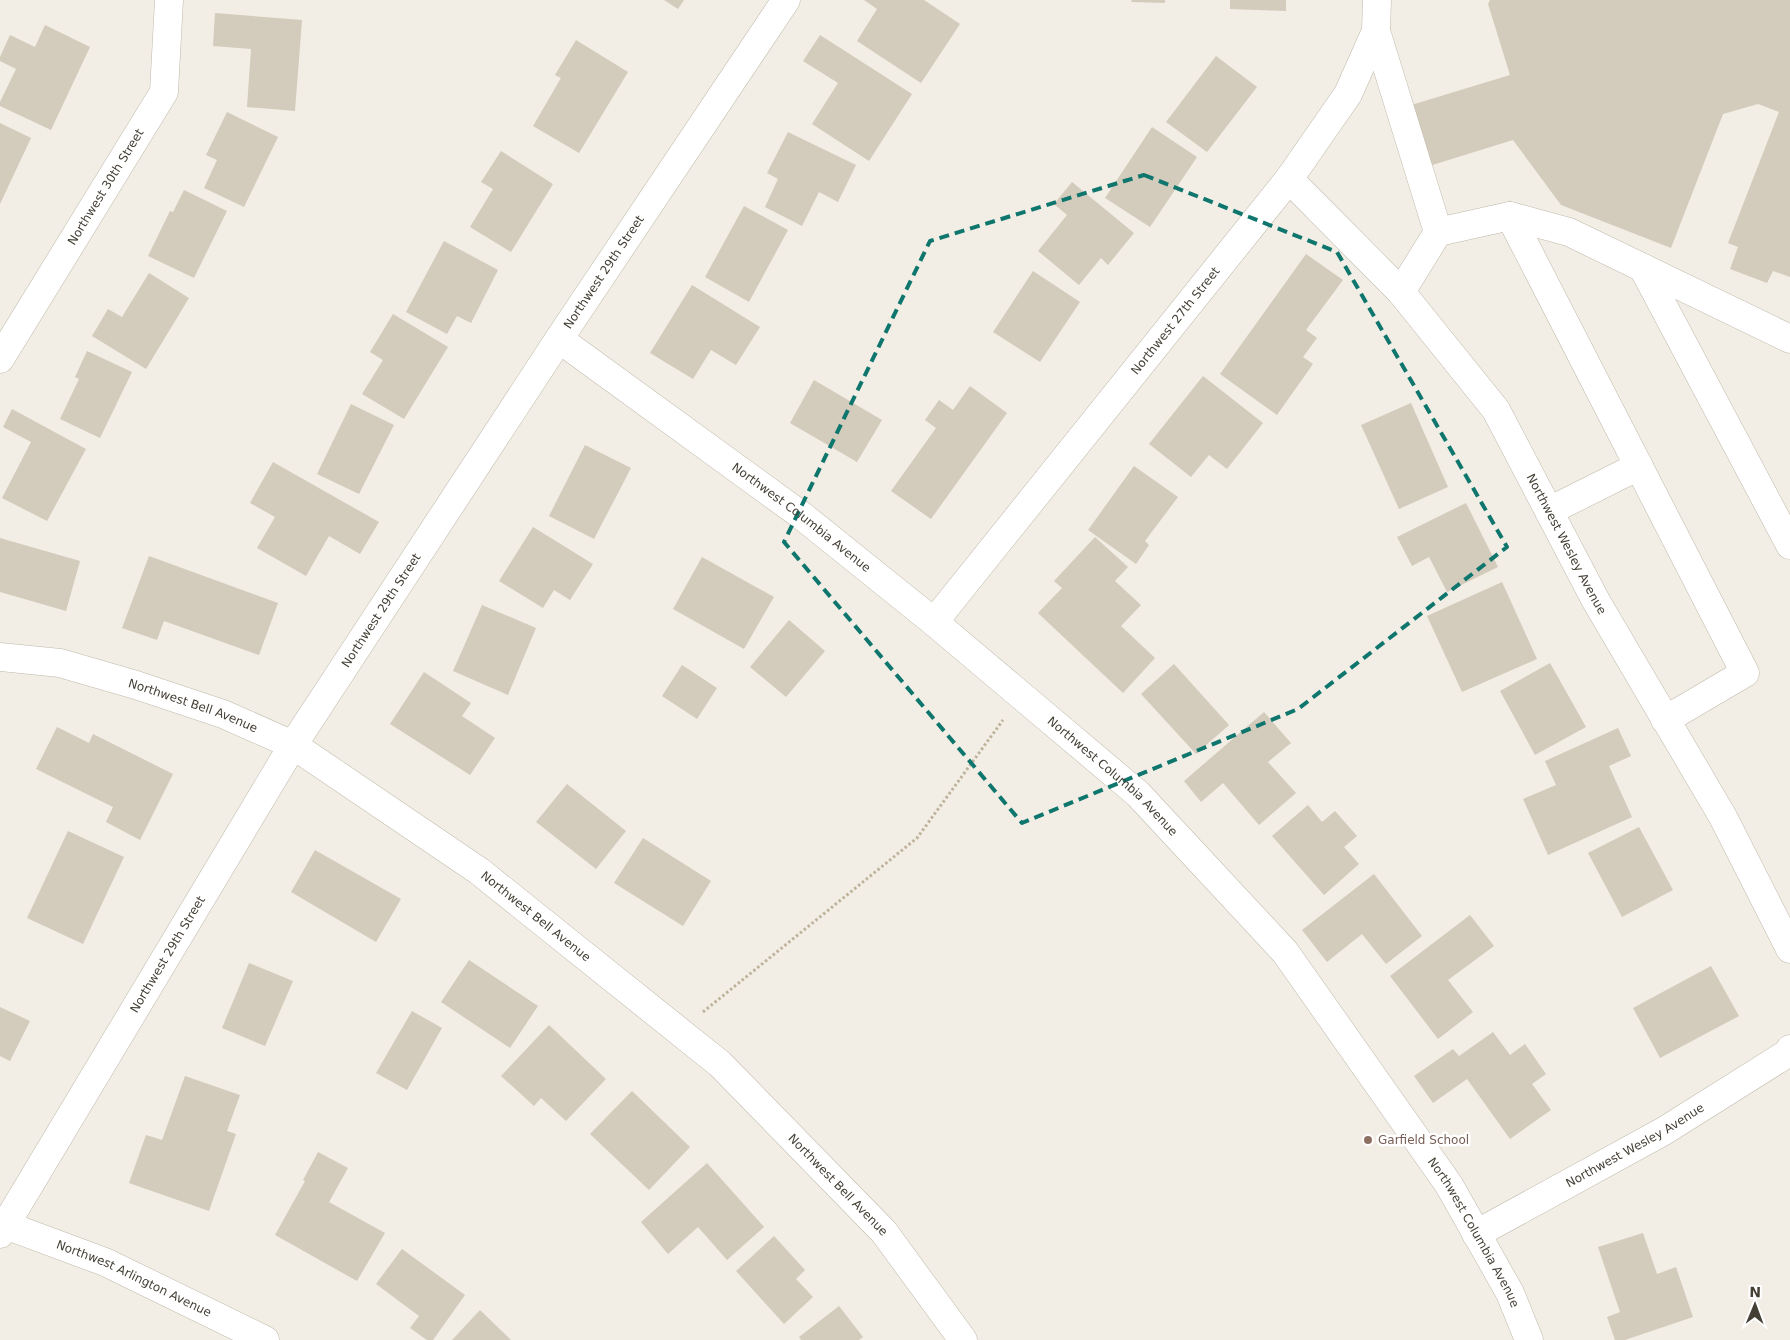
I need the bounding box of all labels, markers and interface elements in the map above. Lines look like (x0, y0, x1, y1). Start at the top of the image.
street label: Northwest 30th Street (65, 126, 147, 247)
street label: Northwest 29th Street (561, 212, 647, 331)
street label: Northwest 27th Street (1128, 264, 1223, 377)
street label: Northwest Columbia Avenue (729, 460, 873, 575)
street label: Northwest Wesley Avenue (1524, 471, 1609, 617)
street label: Northwest 29th Street (339, 550, 424, 670)
street label: Northwest Bell Avenue (127, 676, 260, 735)
street label: Northwest Columbia Avenue (1045, 714, 1180, 839)
street label: Northwest Bell Avenue (478, 868, 593, 965)
street label: Northwest 29th Street (127, 893, 208, 1015)
street label: Northwest Wesley Avenue (1564, 1101, 1707, 1190)
street label: Northwest Bell Avenue (785, 1131, 891, 1239)
place label: Garfield School (1378, 1133, 1469, 1147)
marker: Garfield School (1362, 1134, 1374, 1146)
street label: Northwest Columbia Avenue (1425, 1155, 1522, 1309)
street label: Northwest Arlington Avenue (54, 1238, 214, 1320)
north arrow (1730, 1280, 1780, 1330)
text: N (1749, 1284, 1761, 1300)

